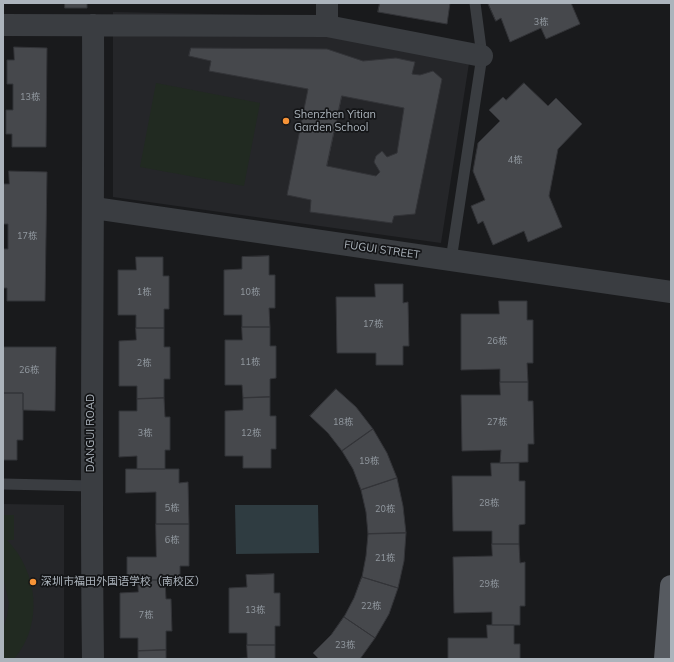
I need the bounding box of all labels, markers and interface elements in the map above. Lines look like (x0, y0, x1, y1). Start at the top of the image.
house number: 3栋 (534, 17, 548, 27)
house number: 13栋 (20, 92, 40, 102)
place label: Shenzhen Yitian Garden School (294, 108, 376, 134)
marker: Shenzhen Yitian Garden School (281, 116, 291, 126)
house number: 4栋 (508, 155, 522, 165)
house number: 17栋 (17, 231, 37, 241)
street label: FUGUI STREET (343, 238, 421, 262)
house number: 1栋 (137, 287, 151, 297)
house number: 10栋 (240, 287, 260, 297)
house number: 17栋 (363, 319, 383, 329)
house number: 26栋 (487, 336, 507, 346)
house number: 11栋 (240, 357, 260, 367)
house number: 2栋 (137, 358, 151, 368)
house number: 26栋 (19, 365, 39, 375)
street label: DANGUI ROAD (84, 394, 98, 472)
house number: 18栋 (333, 417, 353, 427)
house number: 27栋 (487, 417, 507, 427)
house number: 3栋 (138, 428, 152, 438)
house number: 12栋 (241, 428, 261, 438)
house number: 19栋 (359, 456, 379, 466)
house number: 28栋 (479, 498, 499, 508)
house number: 5栋 (165, 503, 179, 513)
house number: 20栋 (375, 504, 395, 514)
house number: 6栋 (165, 535, 179, 545)
house number: 21栋 (375, 553, 395, 563)
place label: 深圳市福田外国语学校（南校区） (41, 575, 206, 589)
marker: 深圳市福田外国语学校（南校区） (28, 577, 38, 587)
house number: 29栋 (479, 579, 499, 589)
house number: 22栋 (361, 601, 381, 611)
house number: 13栋 (245, 605, 265, 615)
house number: 7栋 (139, 610, 153, 620)
house number: 23栋 (335, 640, 355, 650)

